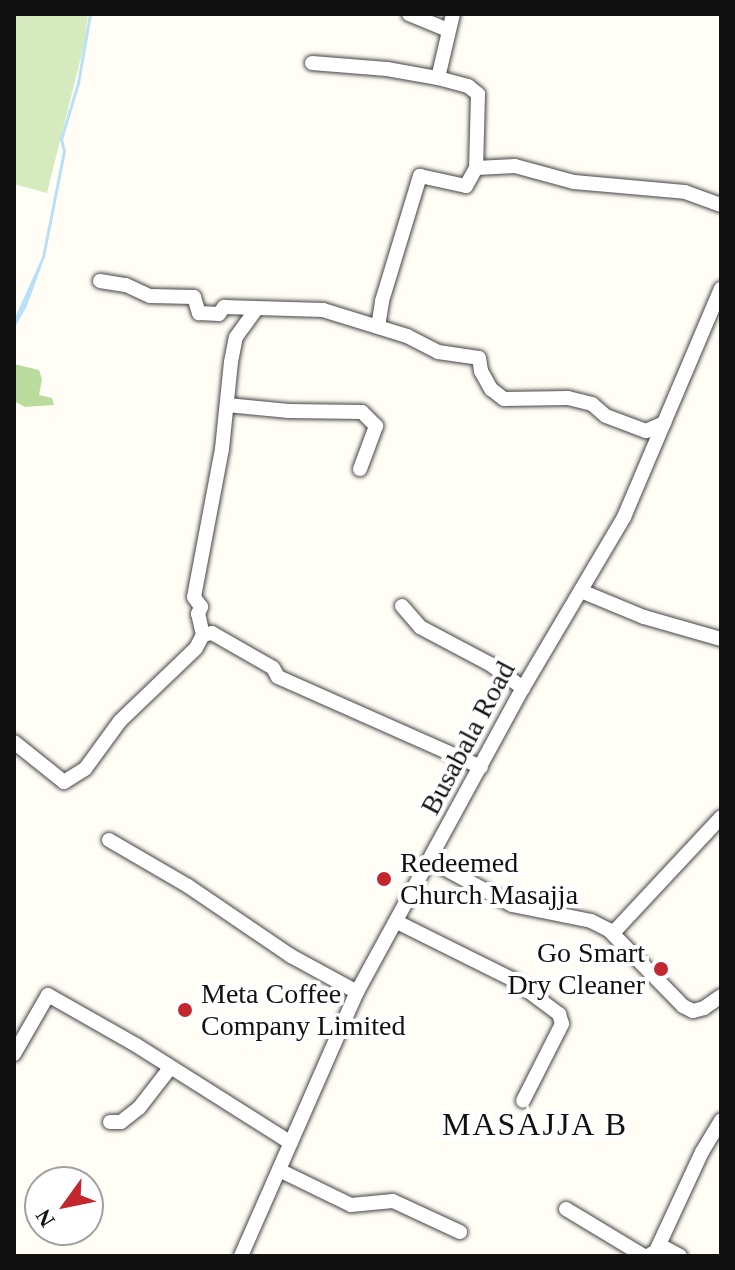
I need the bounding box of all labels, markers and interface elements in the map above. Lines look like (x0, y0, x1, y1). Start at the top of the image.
street label: Busabala Road (414, 656, 522, 820)
place label: Redeemed Church Masajja (400, 846, 578, 912)
marker: Redeemed Church Masajja (375, 870, 393, 888)
place label: Go Smart Dry Cleaner (507, 936, 645, 1002)
marker: Go Smart Dry Cleaner (652, 960, 670, 978)
place label: Meta Coffee Company Limited (201, 977, 406, 1043)
marker: Meta Coffee Company Limited (176, 1001, 194, 1019)
district label: MASAJJA B (441, 1105, 629, 1143)
north arrow (24, 1166, 104, 1246)
text: N (30, 1205, 60, 1232)

